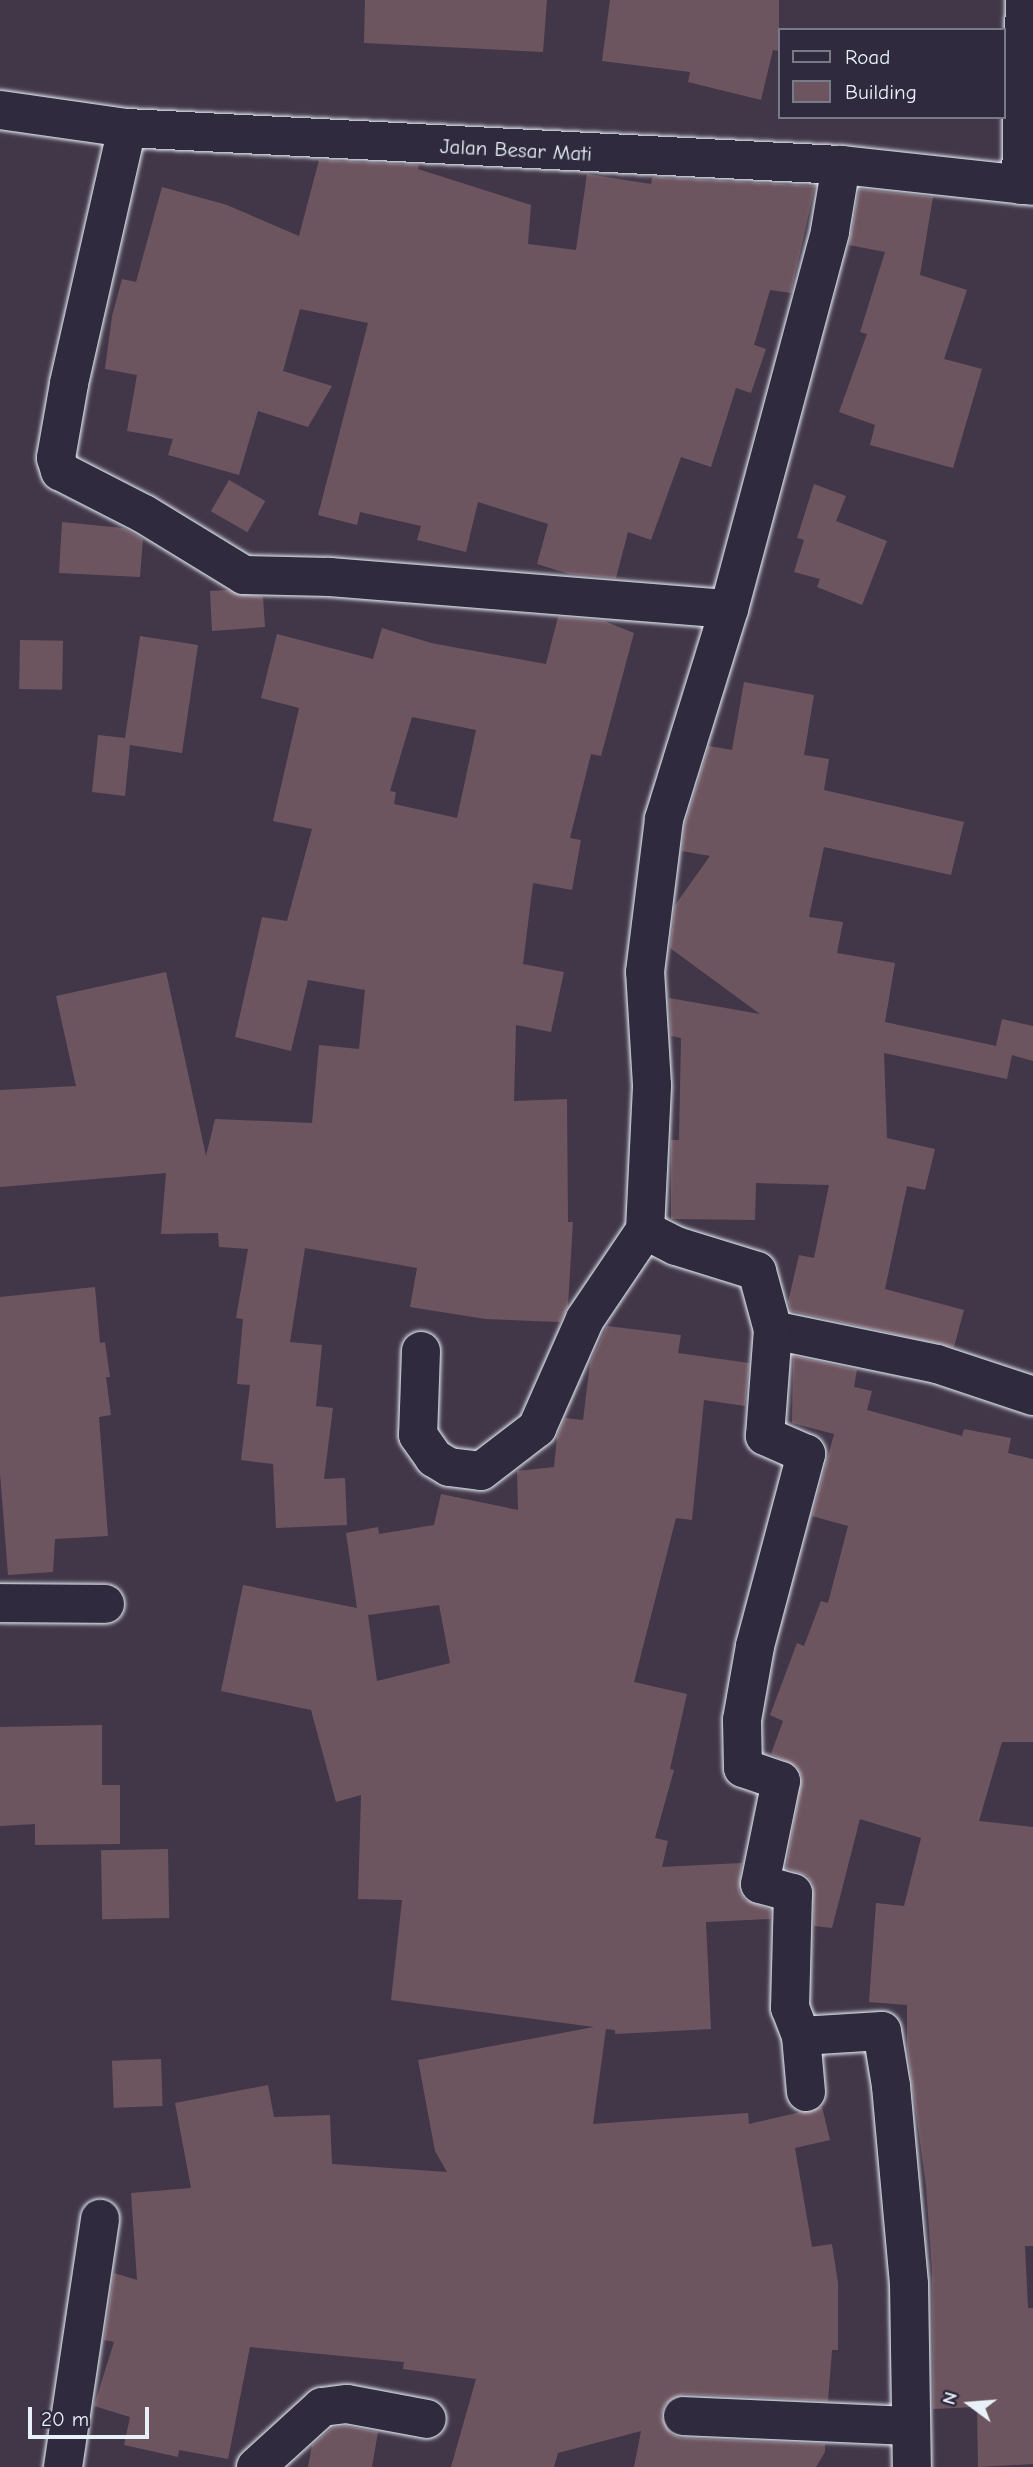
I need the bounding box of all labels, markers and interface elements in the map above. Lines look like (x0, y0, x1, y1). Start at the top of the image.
legend (778, 28, 1005, 119)
text: Road (845, 45, 890, 69)
text: Building (845, 80, 917, 104)
street label: Jalan Besar Mati (439, 133, 593, 167)
north arrow (935, 2369, 1005, 2439)
text: N (938, 2389, 962, 2407)
scale bar (32, 2394, 152, 2438)
text: 20 m (41, 2407, 89, 2431)

